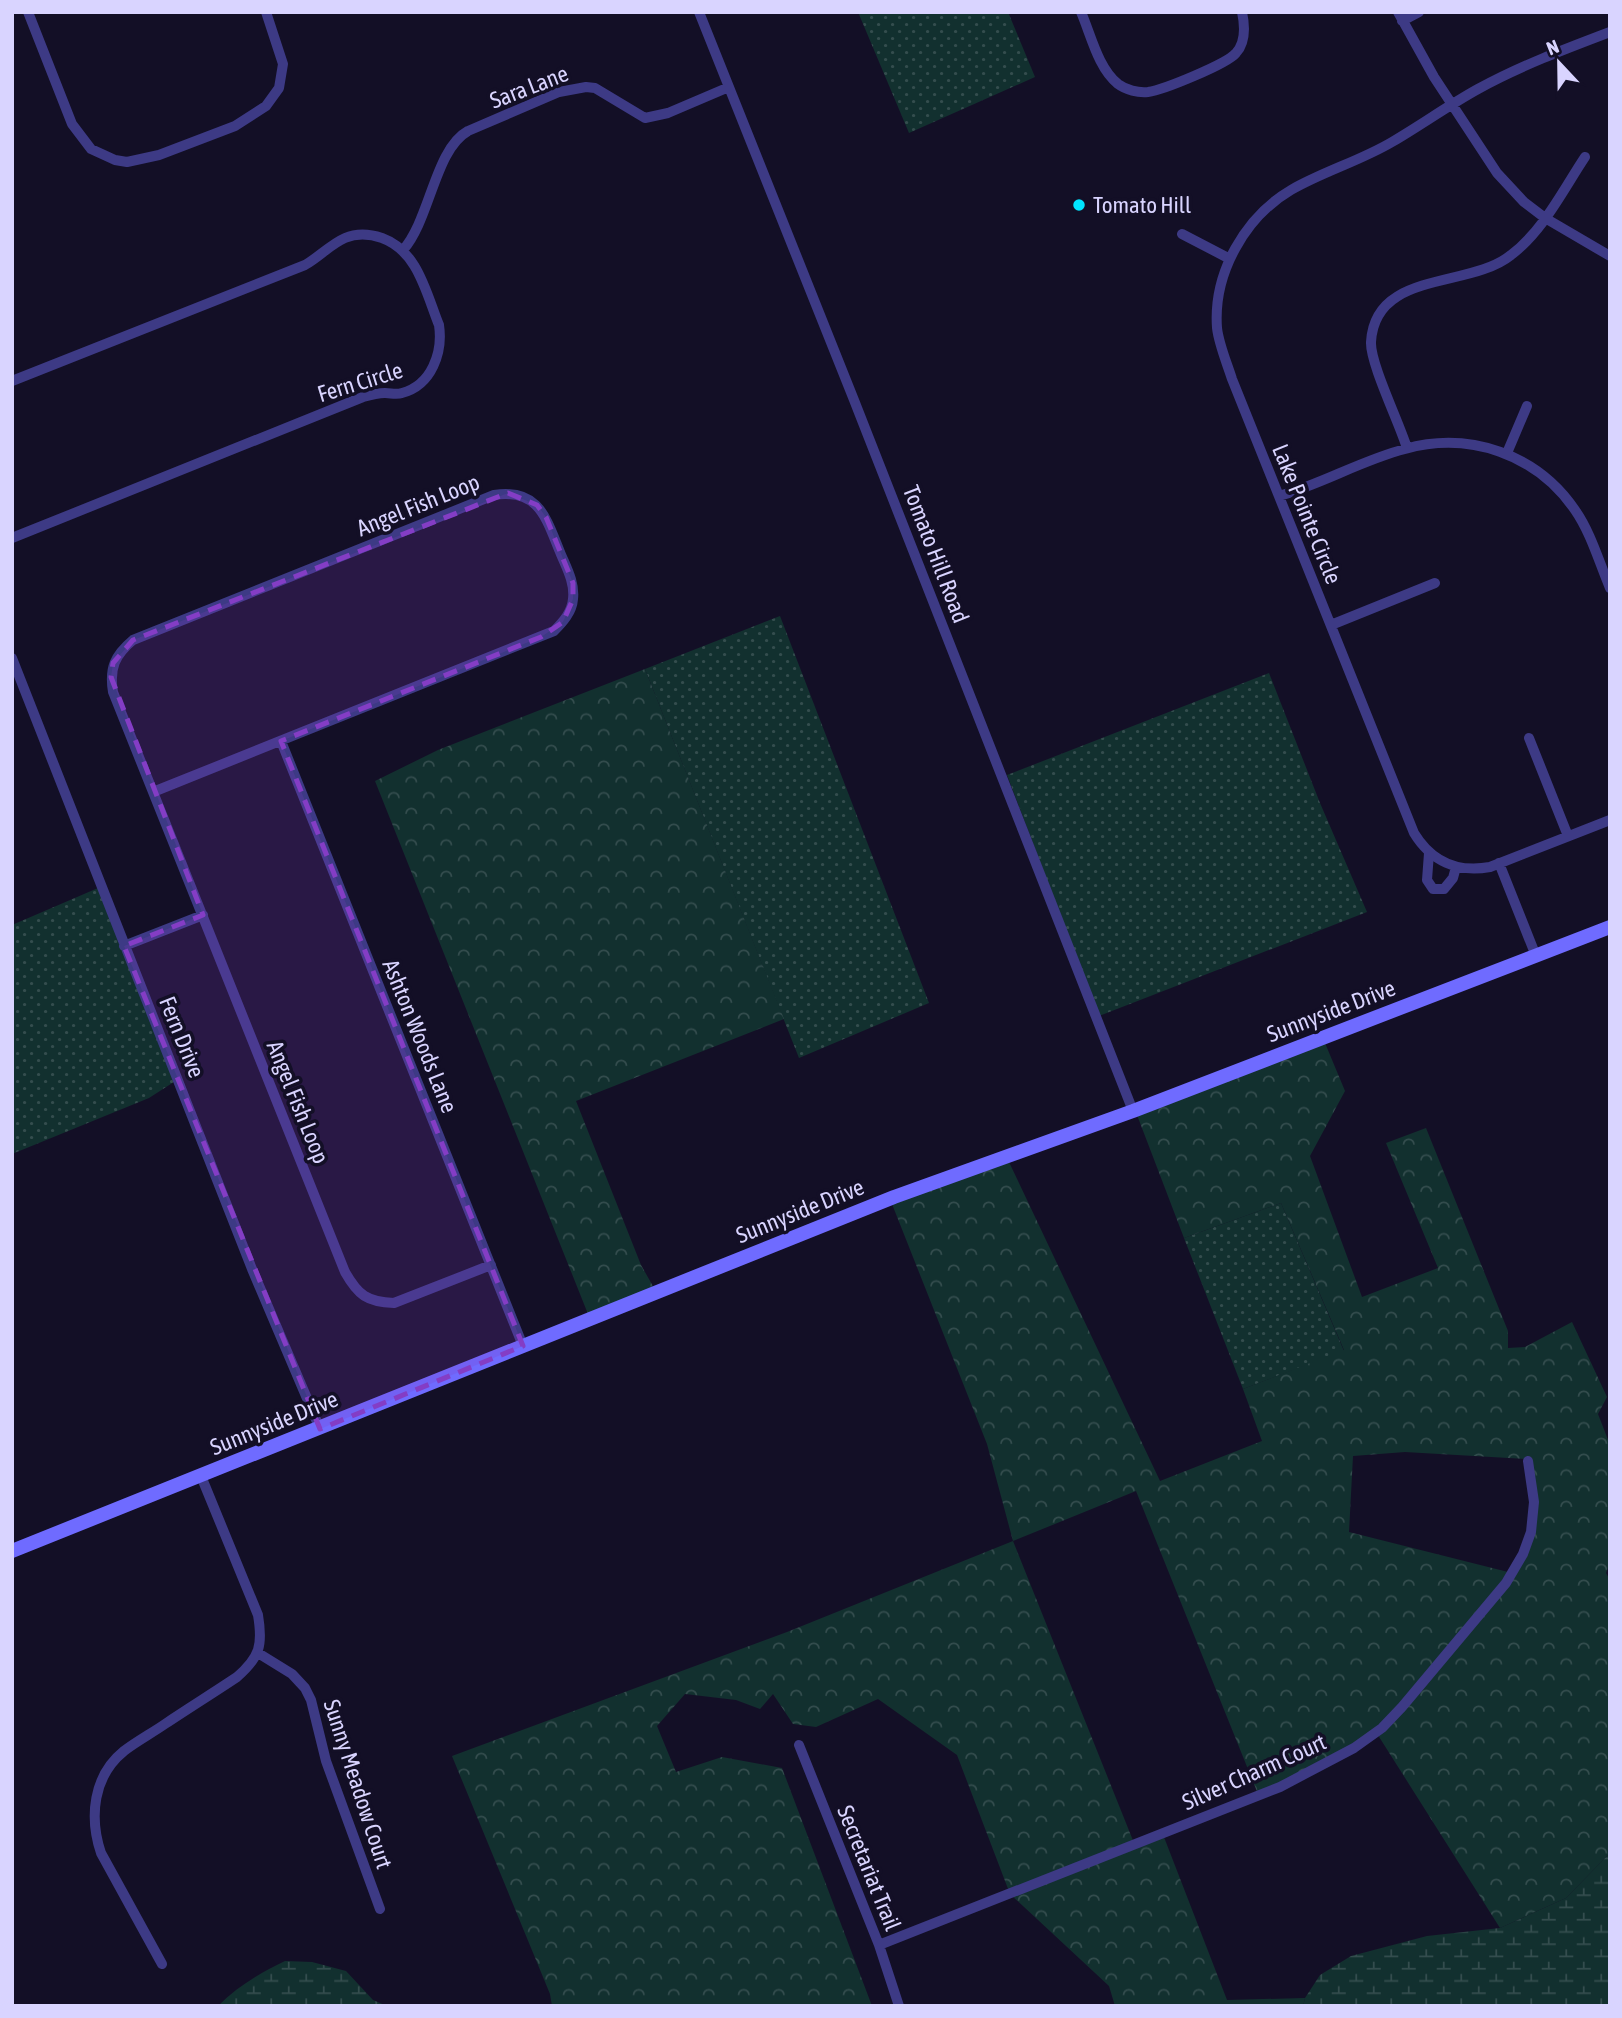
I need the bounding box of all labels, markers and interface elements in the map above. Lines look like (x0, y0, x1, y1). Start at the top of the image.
north arrow (1524, 28, 1594, 98)
text: N (1543, 35, 1562, 60)
street label: Sara Lane (486, 60, 572, 114)
place label: Tomato Hill (1093, 192, 1191, 218)
marker: Tomato Hill (1071, 197, 1087, 213)
street label: Fern Circle (314, 357, 406, 407)
street label: Lake Pointe Circle (1267, 440, 1347, 588)
street label: Angel Fish Loop (353, 469, 483, 541)
street label: Tomato Hill Road (898, 482, 974, 626)
street label: Ashton Woods Lane (377, 956, 463, 1116)
street label: Sunnyside Drive (1263, 975, 1399, 1047)
street label: Fern Drive (154, 993, 210, 1081)
street label: Angel Fish Loop (262, 1037, 334, 1167)
street label: Sunnyside Drive (732, 1174, 868, 1248)
street label: Sunnyside Drive (206, 1386, 342, 1460)
street label: Sunny Meadow Court (318, 1696, 398, 1872)
street label: Silver Charm Court (1178, 1729, 1330, 1815)
street label: Secretariat Trail (832, 1802, 906, 1934)

